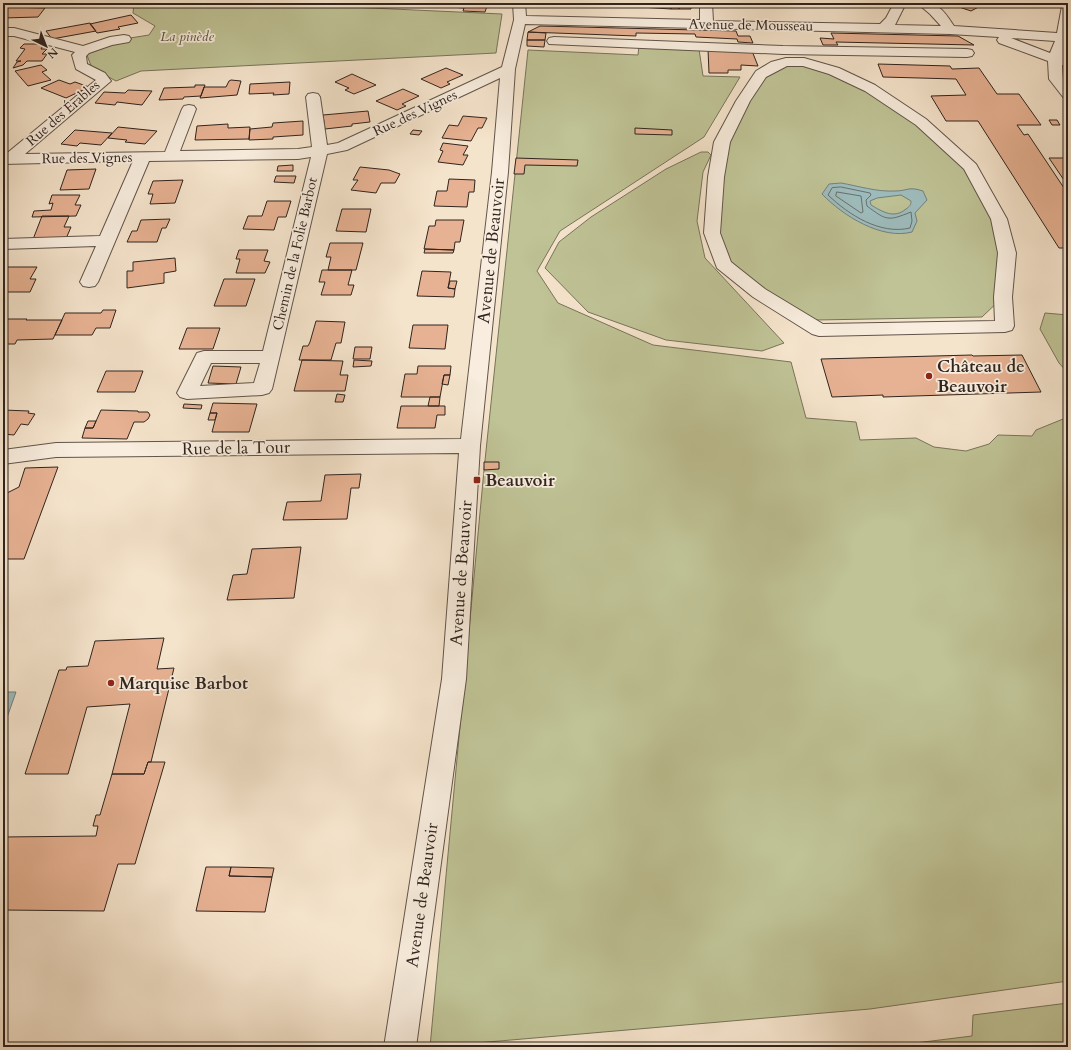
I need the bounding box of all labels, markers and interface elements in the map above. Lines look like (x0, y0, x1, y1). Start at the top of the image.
street label: Avenue de Mousseau (689, 14, 814, 36)
north arrow (26, 26, 66, 66)
park label: La pinède (160, 27, 214, 46)
text: N (44, 44, 61, 62)
street label: Rue des Érables (22, 76, 104, 150)
street label: Rue des Vignes (370, 85, 460, 141)
street label: Rue des Vignes (41, 148, 133, 168)
street label: Chemin de la Folie Barbot (268, 175, 322, 332)
street label: Avenue de Beauvoir (472, 177, 510, 325)
place label: Château de Beauvoir (937, 355, 1025, 398)
marker: Château de Beauvoir (924, 371, 934, 381)
street label: Rue de la Tour (182, 436, 291, 460)
place label: Beauvoir (485, 469, 555, 492)
marker: Beauvoir (472, 475, 482, 485)
street label: Avenue de Beauvoir (444, 499, 478, 646)
place label: Marquise Barbot (119, 672, 248, 695)
marker: Marquise Barbot (106, 678, 116, 688)
street label: Avenue de Beauvoir (400, 820, 444, 969)

